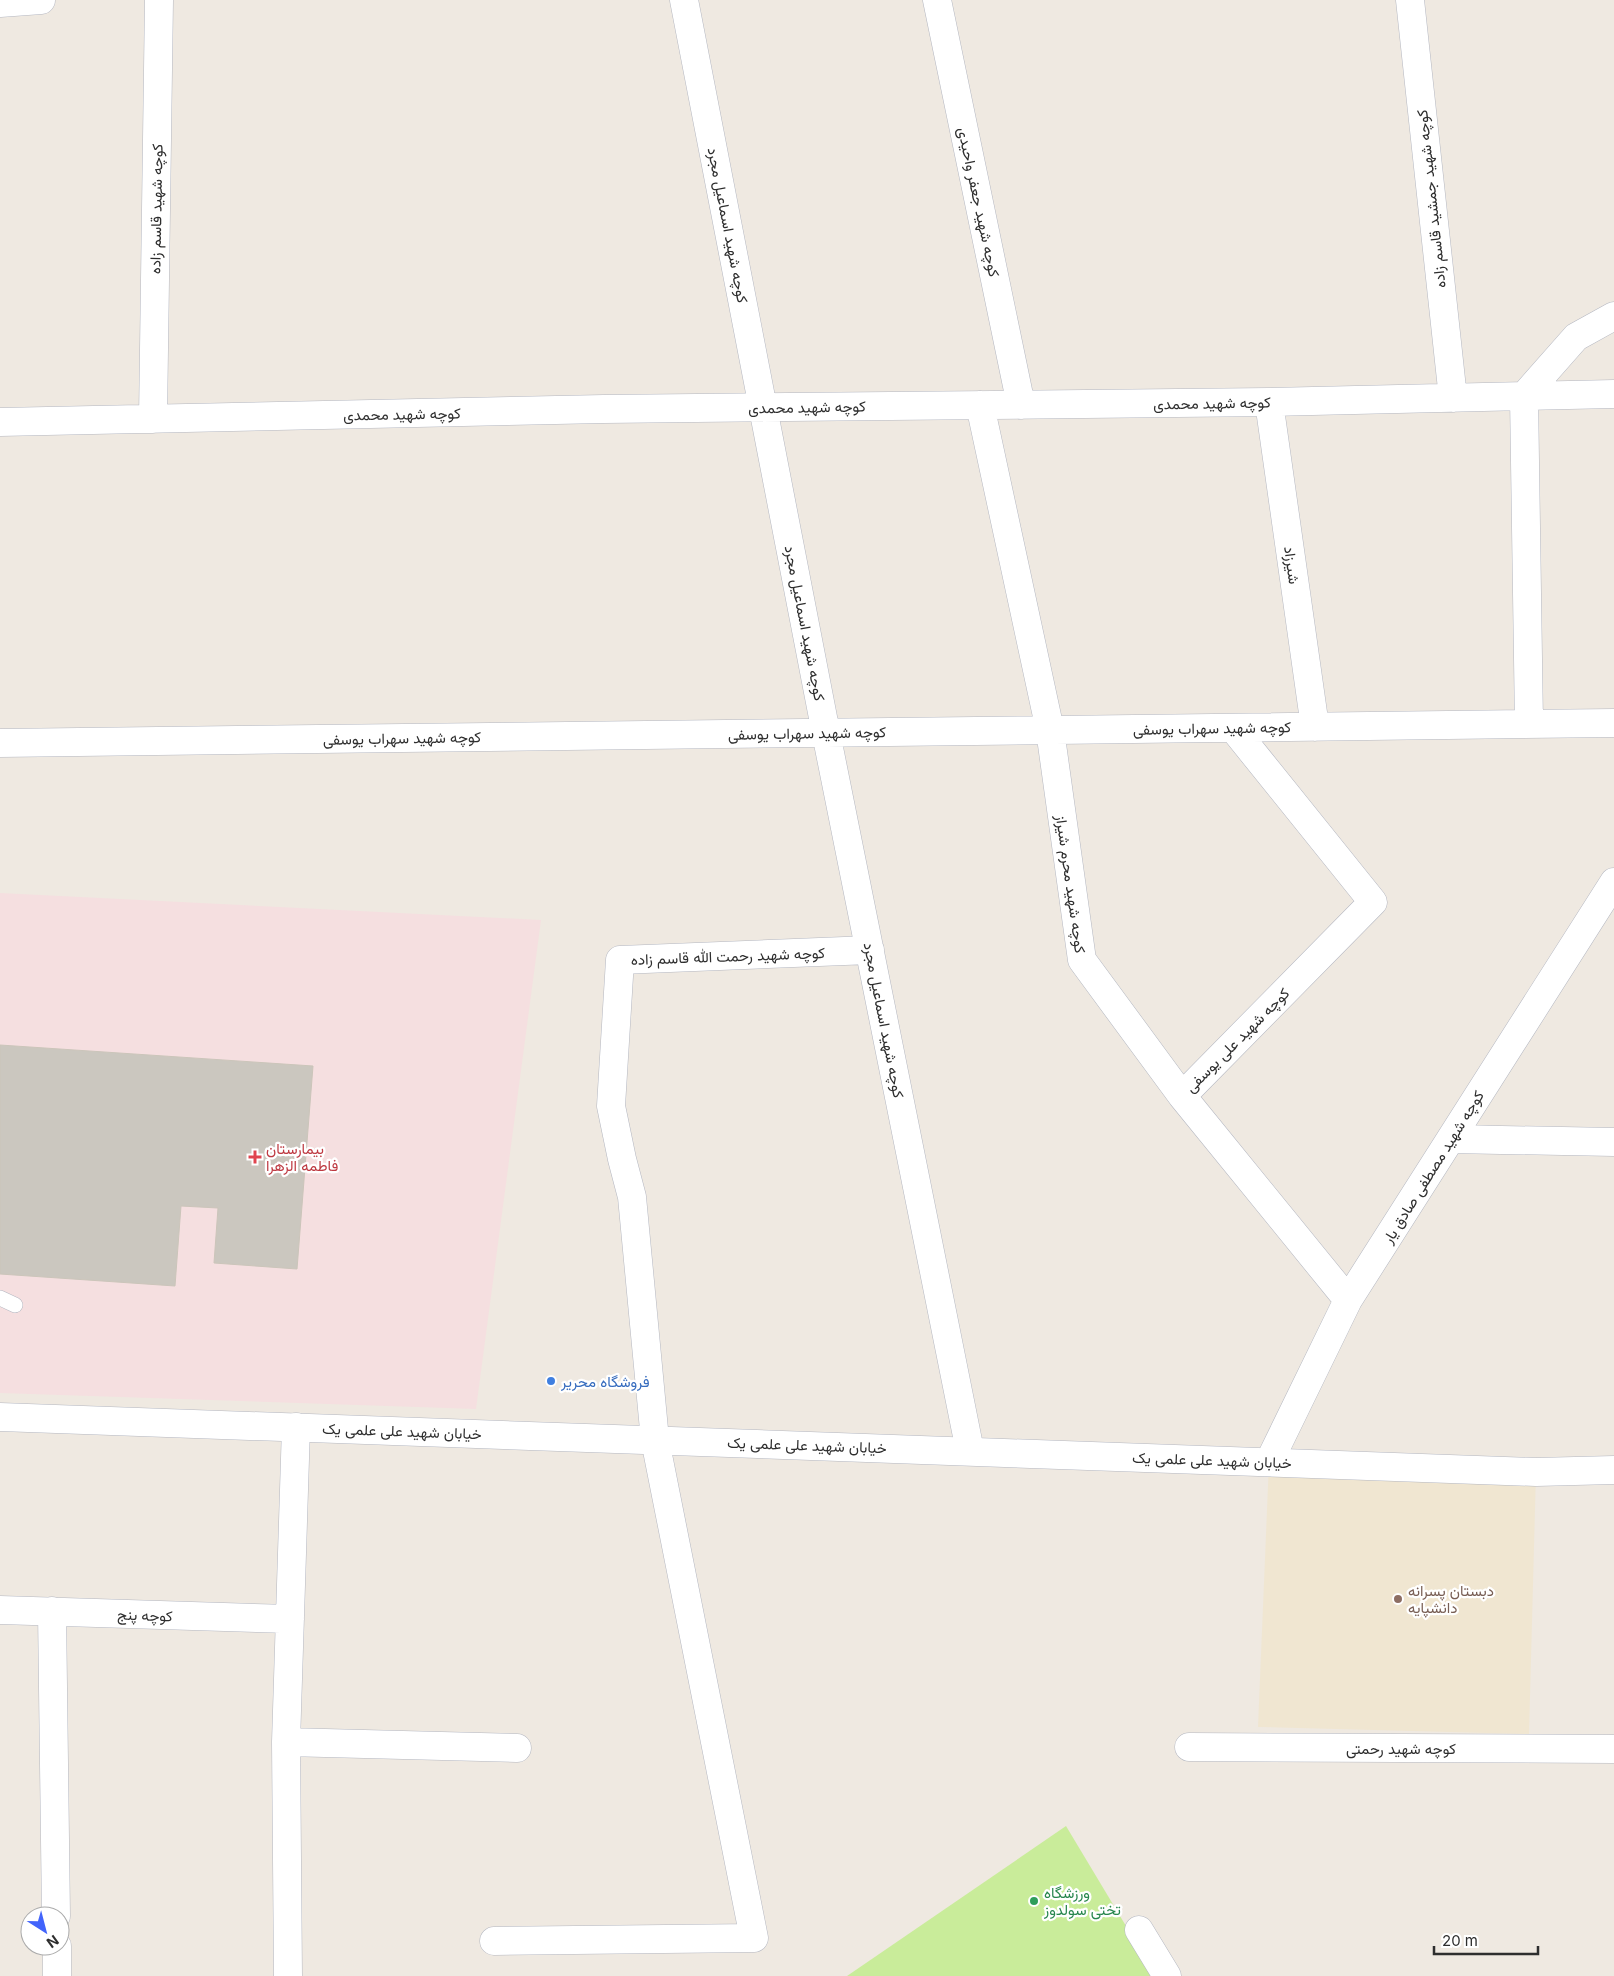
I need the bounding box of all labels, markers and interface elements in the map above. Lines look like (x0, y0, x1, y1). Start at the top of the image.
street label: کوچه شهید جمشید قاسم زاده (1412, 108, 1451, 289)
street label: کوچه شهید جعفر واحیدی (953, 125, 1004, 279)
street label: کوچه شهید قاسم زاده (145, 143, 168, 274)
street label: کوچه شهید اسماعیل مجرد (703, 146, 752, 305)
street label: کوچه شهید محمدی (1153, 392, 1271, 415)
street label: کوچه شهید محمدی (748, 396, 866, 419)
street label: کوچه شهید محمدی (343, 403, 461, 426)
street label: کوچه شهید اسماعیل مجرد (780, 544, 829, 703)
street label: شیرزاد (1280, 545, 1304, 585)
street label: کوچه شهید سهراب یوسفی (1133, 717, 1292, 740)
street label: کوچه شهید سهراب یوسفی (728, 722, 887, 745)
street label: کوچه شهید سهراب یوسفی (323, 727, 482, 750)
street label: کوچه شهید محرم شیراز (1051, 813, 1090, 955)
street label: کوچه شهید اسماعیل مجرد (859, 941, 908, 1100)
street label: کوچه شهید رحمت الله قاسم زاده (631, 943, 826, 970)
street label: کوچه شهید علی یوسفی (1181, 984, 1294, 1097)
street label: کوچه شهید مصطفی صادق یار (1378, 1087, 1489, 1248)
place label: بیمارستان فاطمه الزهرا (266, 1139, 338, 1175)
marker: بیمارستان فاطمه الزهرا (248, 1150, 262, 1164)
place label: فروشگاه محریر (560, 1372, 650, 1391)
marker: فروشگاه محریر (545, 1375, 557, 1387)
street label: خیابان شهید علی علمی یک (322, 1419, 482, 1444)
street label: خیابان شهید علی علمی یک (727, 1433, 887, 1458)
street label: خیابان شهید علی علمی یک (1132, 1448, 1292, 1473)
place label: دبستان پسرانه دانشپایه (1408, 1581, 1494, 1618)
marker: دبستان پسرانه دانشپایه (1392, 1593, 1404, 1605)
street label: کوچه پنج (117, 1605, 173, 1627)
street label: کوچه شهید رحمتی (1346, 1739, 1456, 1759)
place label: ورزشگاه تختی سولدوز (1043, 1883, 1121, 1920)
marker: ورزشگاه تختی سولدوز (1028, 1895, 1040, 1907)
north arrow (20, 1906, 70, 1956)
scale bar (1434, 1924, 1538, 1956)
text: 20 m (1442, 1931, 1478, 1950)
text: N (44, 1932, 62, 1952)

